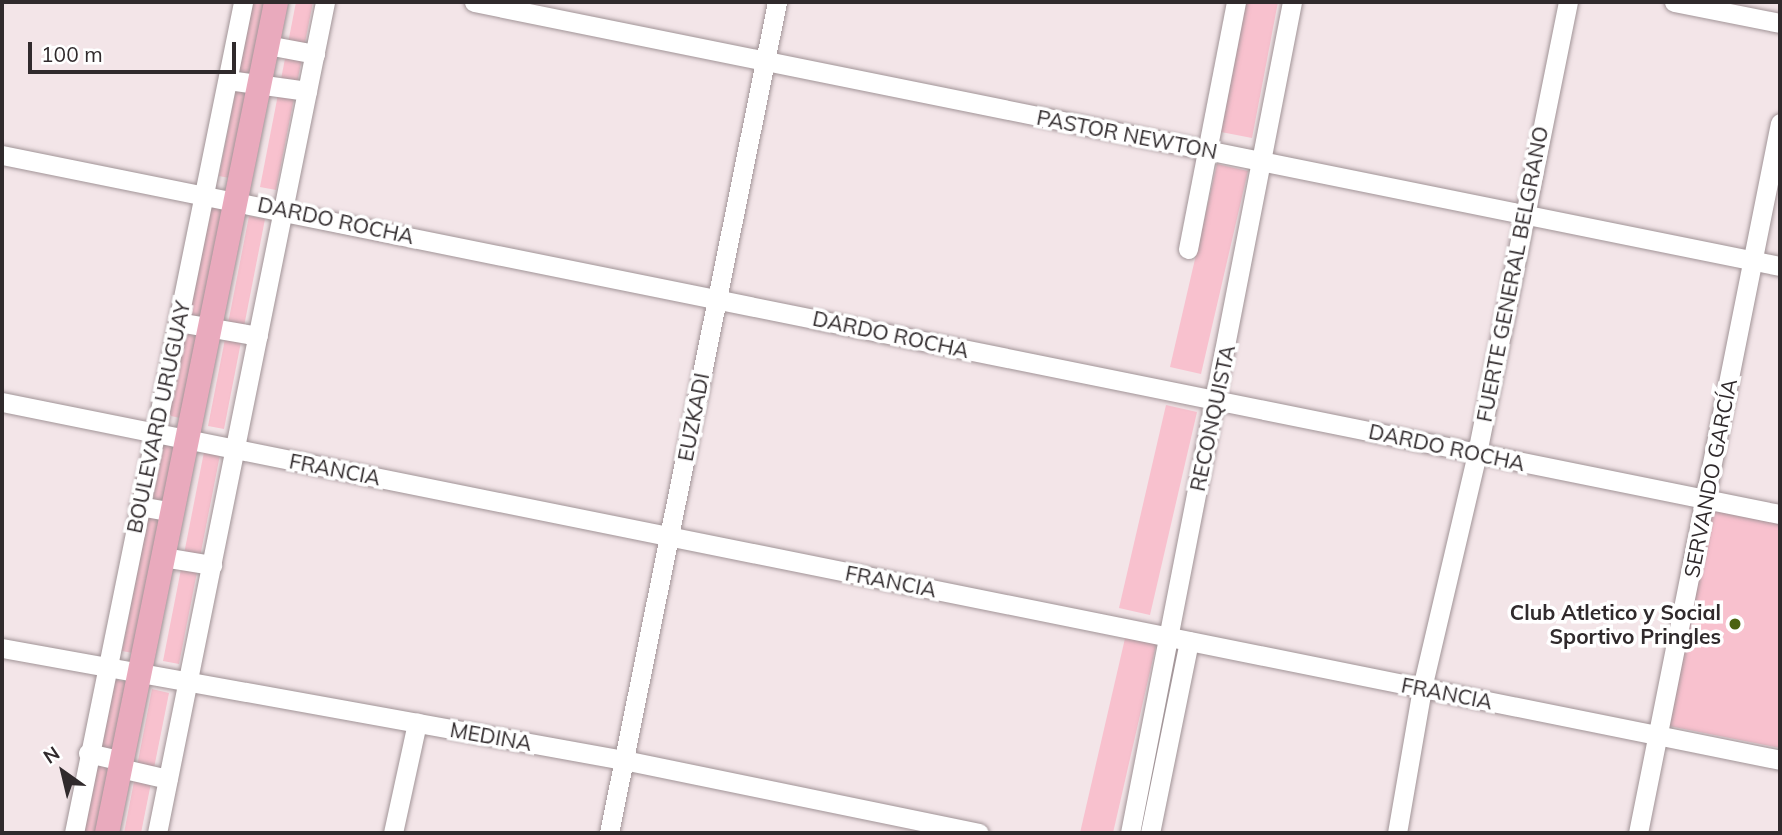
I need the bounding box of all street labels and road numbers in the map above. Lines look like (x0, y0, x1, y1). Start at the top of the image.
street label: PASTOR NEWTON (1035, 104, 1219, 164)
street label: FUERTE GENERAL BELGRANO (1471, 124, 1553, 424)
street label: DARDO ROCHA (255, 191, 417, 249)
street label: BOULEVARD URUGUAY (121, 299, 195, 535)
street label: DARDO ROCHA (810, 305, 972, 363)
street label: RECONQUISTA (1184, 343, 1240, 493)
street label: EUZKADI (672, 371, 714, 463)
street label: SERVANDO GARCÍA (1678, 376, 1742, 580)
street label: DARDO ROCHA (1366, 418, 1528, 476)
street label: FRANCIA (287, 448, 383, 490)
street label: FRANCIA (843, 560, 939, 602)
street label: FRANCIA (1399, 672, 1495, 714)
street label: MEDINA (448, 716, 534, 756)

